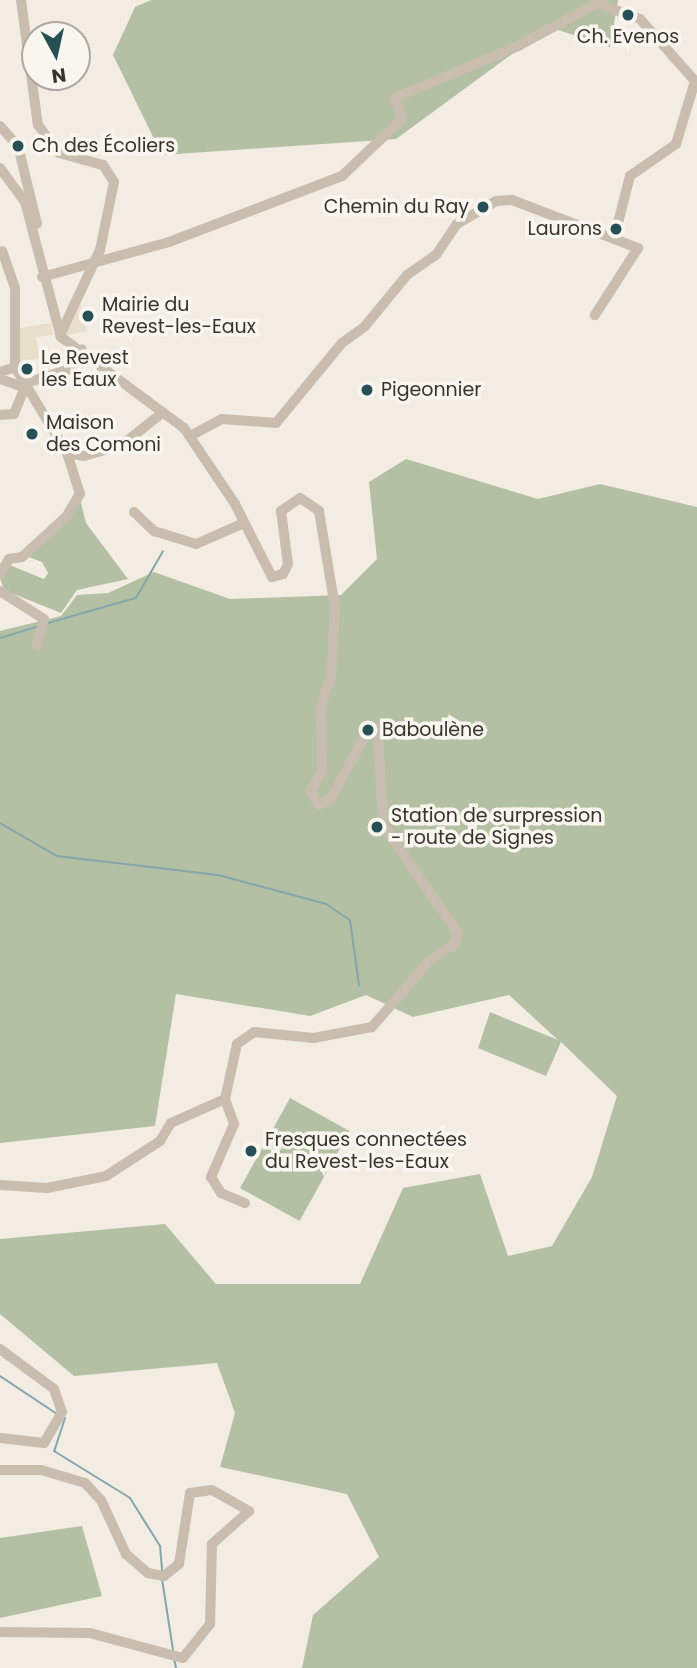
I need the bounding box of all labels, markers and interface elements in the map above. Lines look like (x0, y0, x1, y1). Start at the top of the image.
marker: Ch. Evenos (620, 7, 636, 23)
north arrow (21, 21, 91, 91)
place label: Ch. Evenos (577, 26, 679, 48)
text: N (50, 61, 68, 90)
place label: Ch des Écoliers (32, 135, 175, 157)
marker: Ch des Écoliers (10, 138, 26, 154)
place label: Chemin du Ray (324, 196, 469, 218)
marker: Chemin du Ray (475, 199, 491, 215)
place label: Laurons (527, 218, 602, 240)
marker: Laurons (608, 221, 624, 237)
place label: Mairie du Revest-les-Eaux (102, 294, 256, 338)
marker: Mairie du Revest-les-Eaux (80, 308, 96, 324)
place label: Le Revest les Eaux (41, 347, 129, 391)
marker: Le Revest les Eaux (19, 361, 35, 377)
place label: Pigeonnier (381, 379, 481, 401)
marker: Pigeonnier (359, 382, 375, 398)
place label: Maison des Comoni (46, 412, 161, 456)
marker: Maison des Comoni (24, 426, 40, 442)
place label: Baboulène (382, 719, 484, 741)
marker: Baboulène (360, 722, 376, 738)
place label: Station de surpression - route de Signes (391, 805, 602, 849)
marker: Station de surpression - route de Signes (369, 819, 385, 835)
place label: Fresques connectées du Revest-les-Eaux (265, 1129, 467, 1173)
marker: Fresques connectées du Revest-les-Eaux (243, 1143, 259, 1159)

